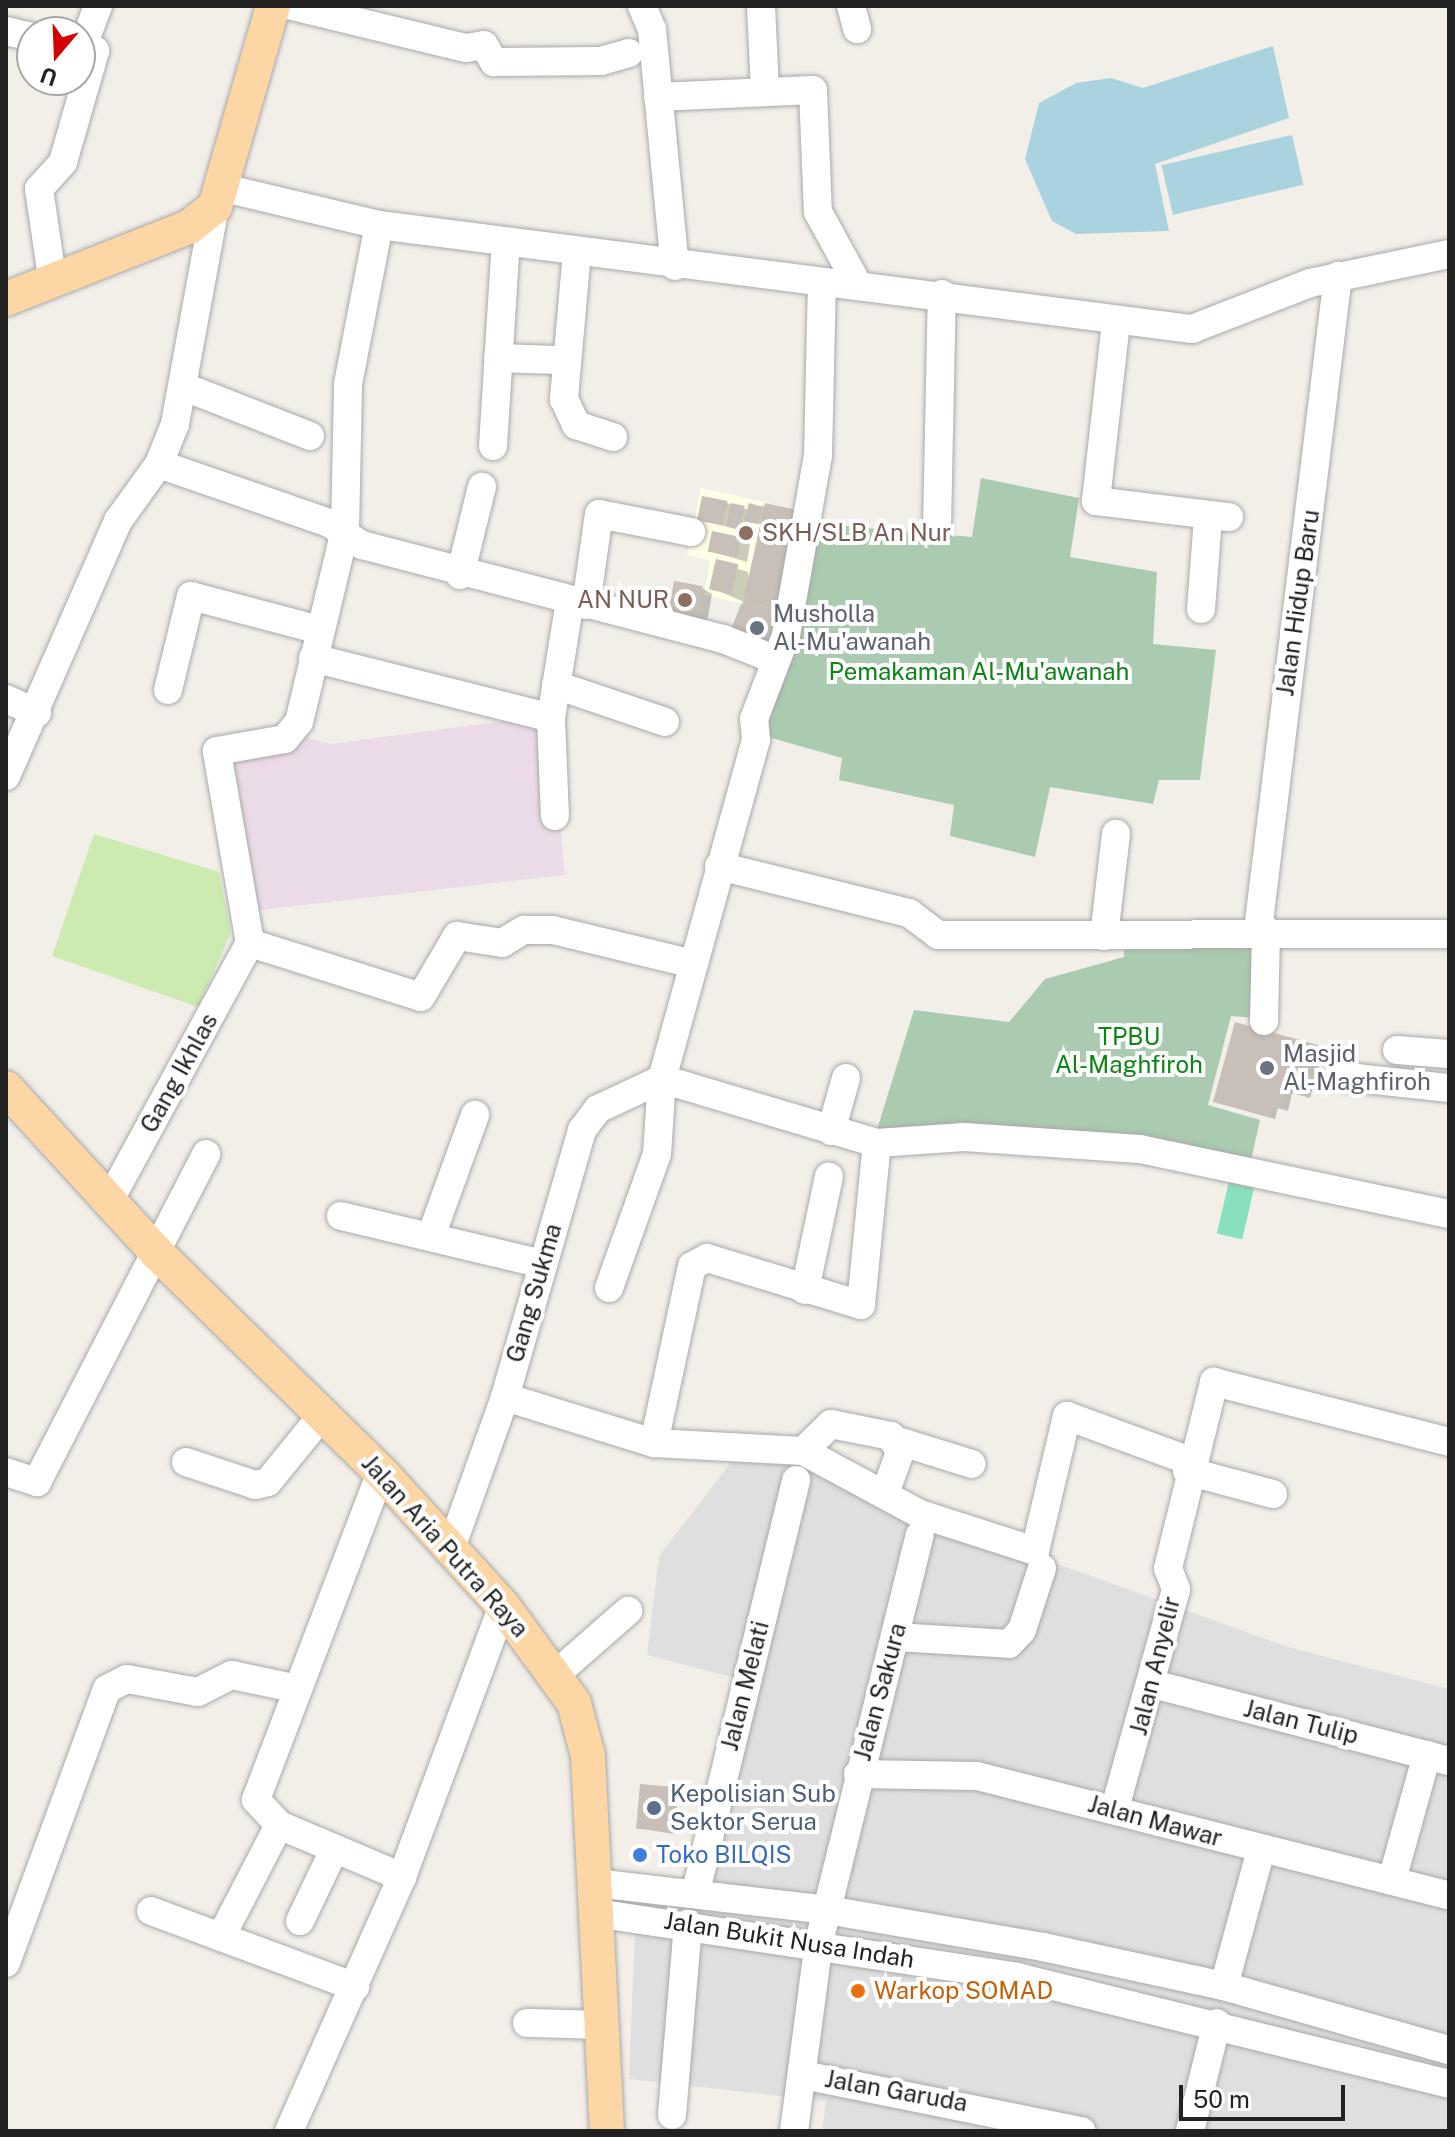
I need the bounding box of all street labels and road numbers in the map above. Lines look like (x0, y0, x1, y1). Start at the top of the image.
street label: Jalan Hidup Baru (1271, 508, 1325, 698)
street label: Gang Ikhlas (134, 1008, 224, 1138)
street label: Gang Sukma (500, 1220, 568, 1366)
street label: Jalan Aria Putra Raya (356, 1449, 534, 1643)
street label: Jalan Anyelir (1124, 1594, 1186, 1738)
street label: Jalan Melati (715, 1618, 775, 1754)
street label: Jalan Sakura (848, 1620, 912, 1764)
street label: Jalan Tulip (1241, 1694, 1361, 1750)
street label: Jalan Mawar (1085, 1789, 1225, 1853)
street label: Jalan Bukit Nusa Indah (662, 1906, 916, 1974)
street label: Jalan Garuda (822, 2064, 970, 2118)

